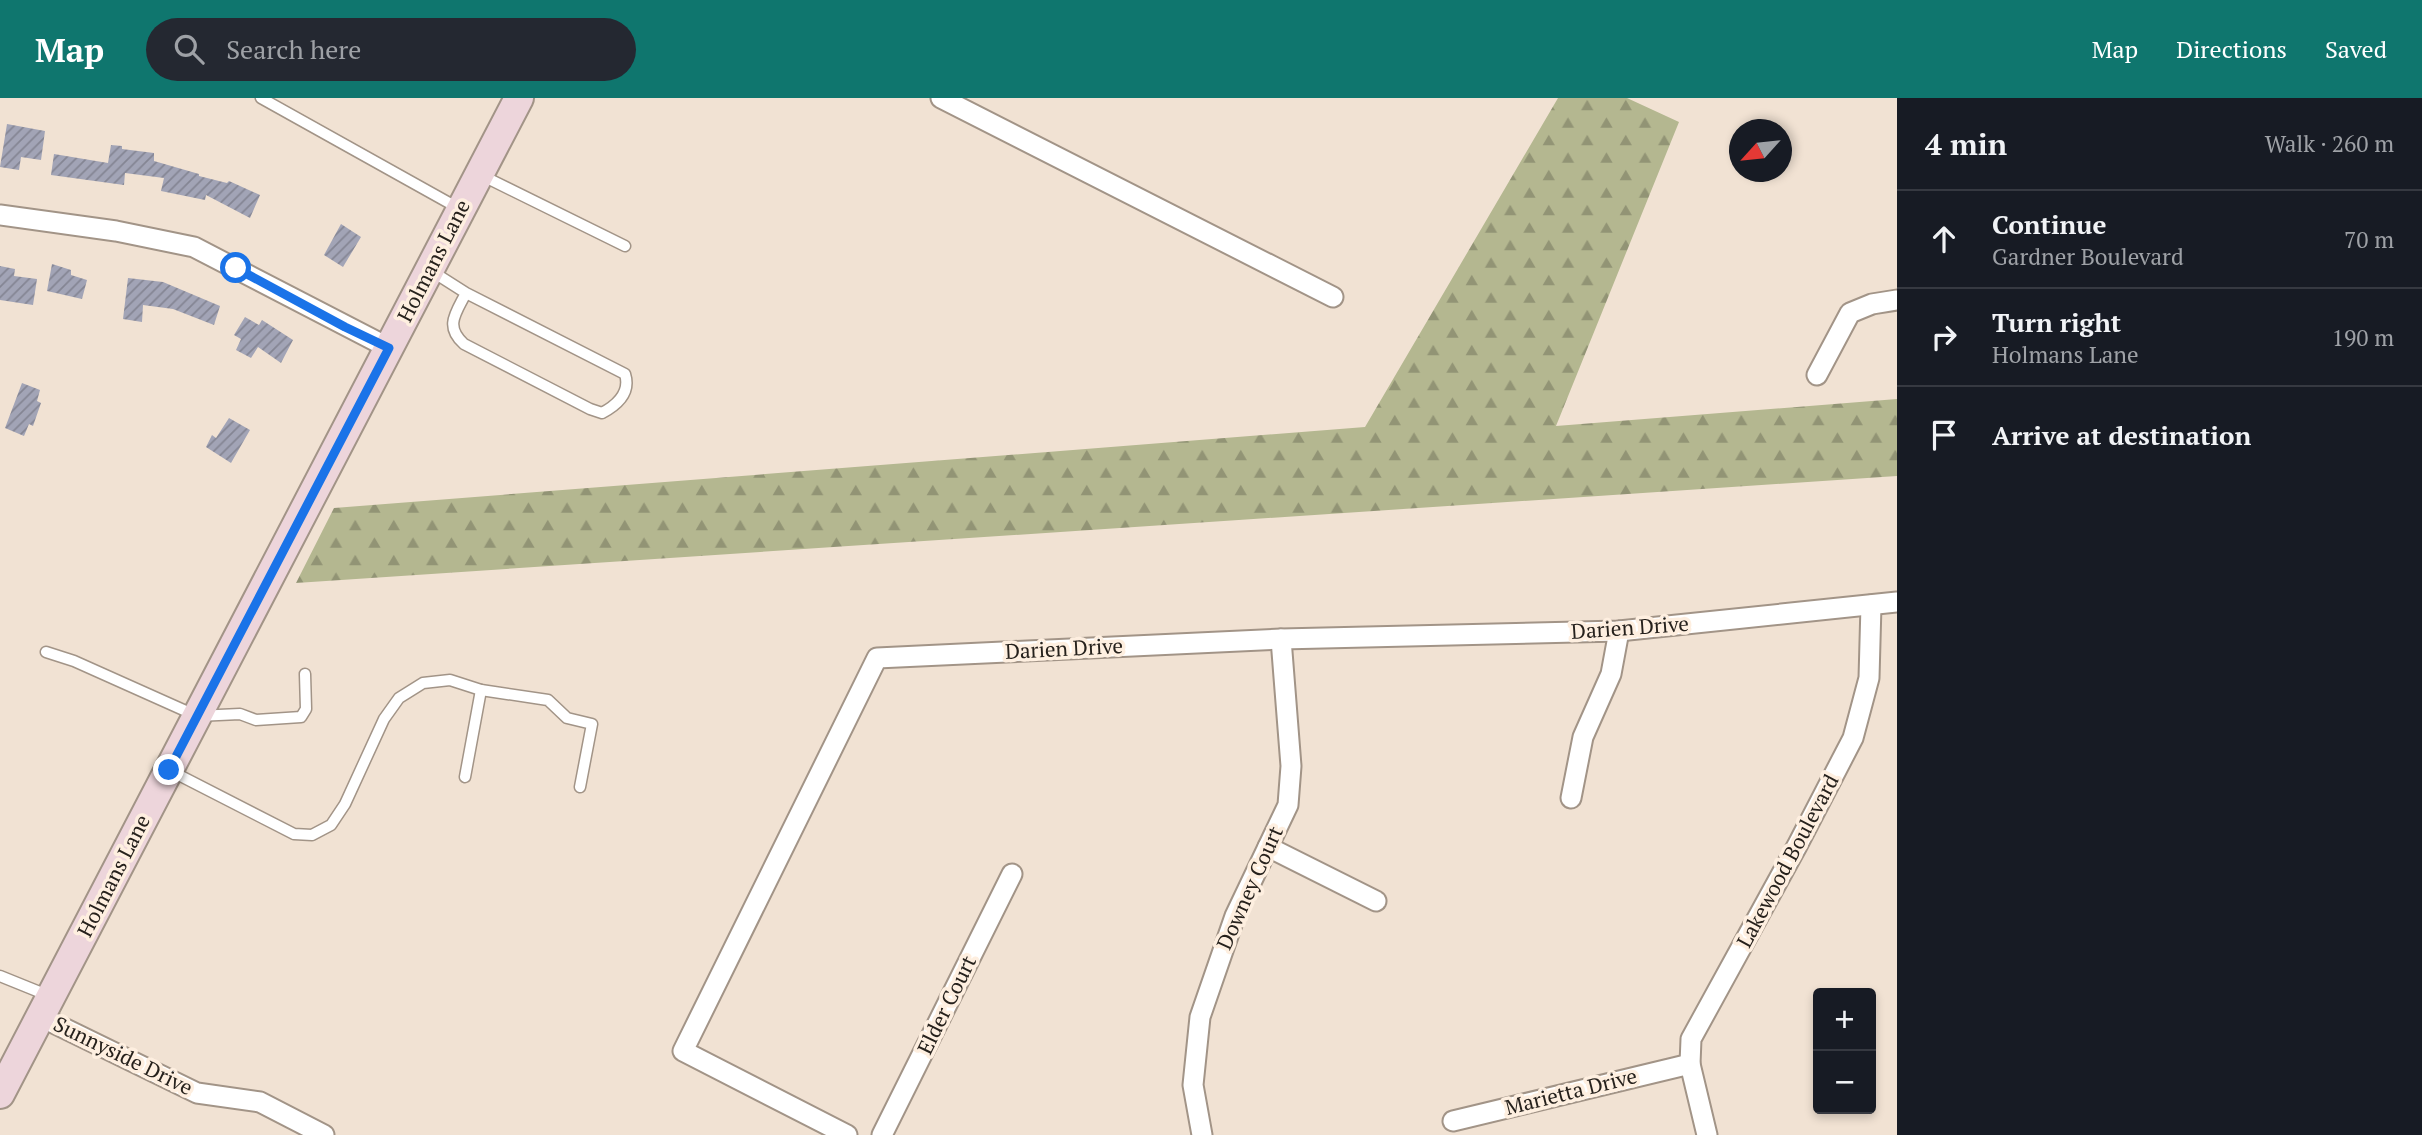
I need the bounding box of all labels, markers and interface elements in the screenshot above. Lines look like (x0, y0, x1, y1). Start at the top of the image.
search box (146, 18, 636, 81)
text: Map (35, 28, 104, 71)
icon: search (170, 30, 208, 68)
text: Search here (226, 32, 361, 66)
text: Map (2092, 33, 2138, 65)
text: Directions (2176, 33, 2287, 65)
text: Saved (2325, 33, 2387, 65)
north arrow (1729, 119, 1792, 182)
text: 4 min (1925, 124, 2007, 164)
text: Walk · 260 m (2265, 128, 2394, 159)
street label: Holmans Lane (390, 195, 476, 327)
text: Continue (1992, 207, 2106, 241)
icon: ahead (1925, 220, 1963, 258)
text: 70 m (2344, 224, 2394, 255)
text: Gardner Boulevard (1992, 241, 2184, 272)
route start (220, 252, 251, 283)
text: Turn right (1992, 305, 2121, 339)
icon: right (1925, 318, 1963, 356)
text: 190 m (2332, 322, 2394, 353)
text: Holmans Lane (1992, 339, 2139, 370)
icon: arrive (1925, 416, 1963, 454)
text: Arrive at destination (1992, 418, 2251, 452)
street label: Darien Drive (1570, 609, 1690, 645)
street label: Darien Drive (1004, 631, 1124, 665)
route end (153, 754, 184, 785)
street label: Lakewood Boulevard (1730, 769, 1845, 952)
street label: Holmans Lane (70, 810, 156, 942)
street label: Downey Court (1209, 821, 1289, 954)
street label: Elder Court (910, 950, 982, 1059)
map controls (1813, 988, 1876, 1114)
button: + (1813, 988, 1876, 1051)
street label: Sunnyside Drive (49, 1009, 198, 1101)
button: − (1813, 1051, 1876, 1114)
street label: Marietta Drive (1502, 1061, 1640, 1121)

